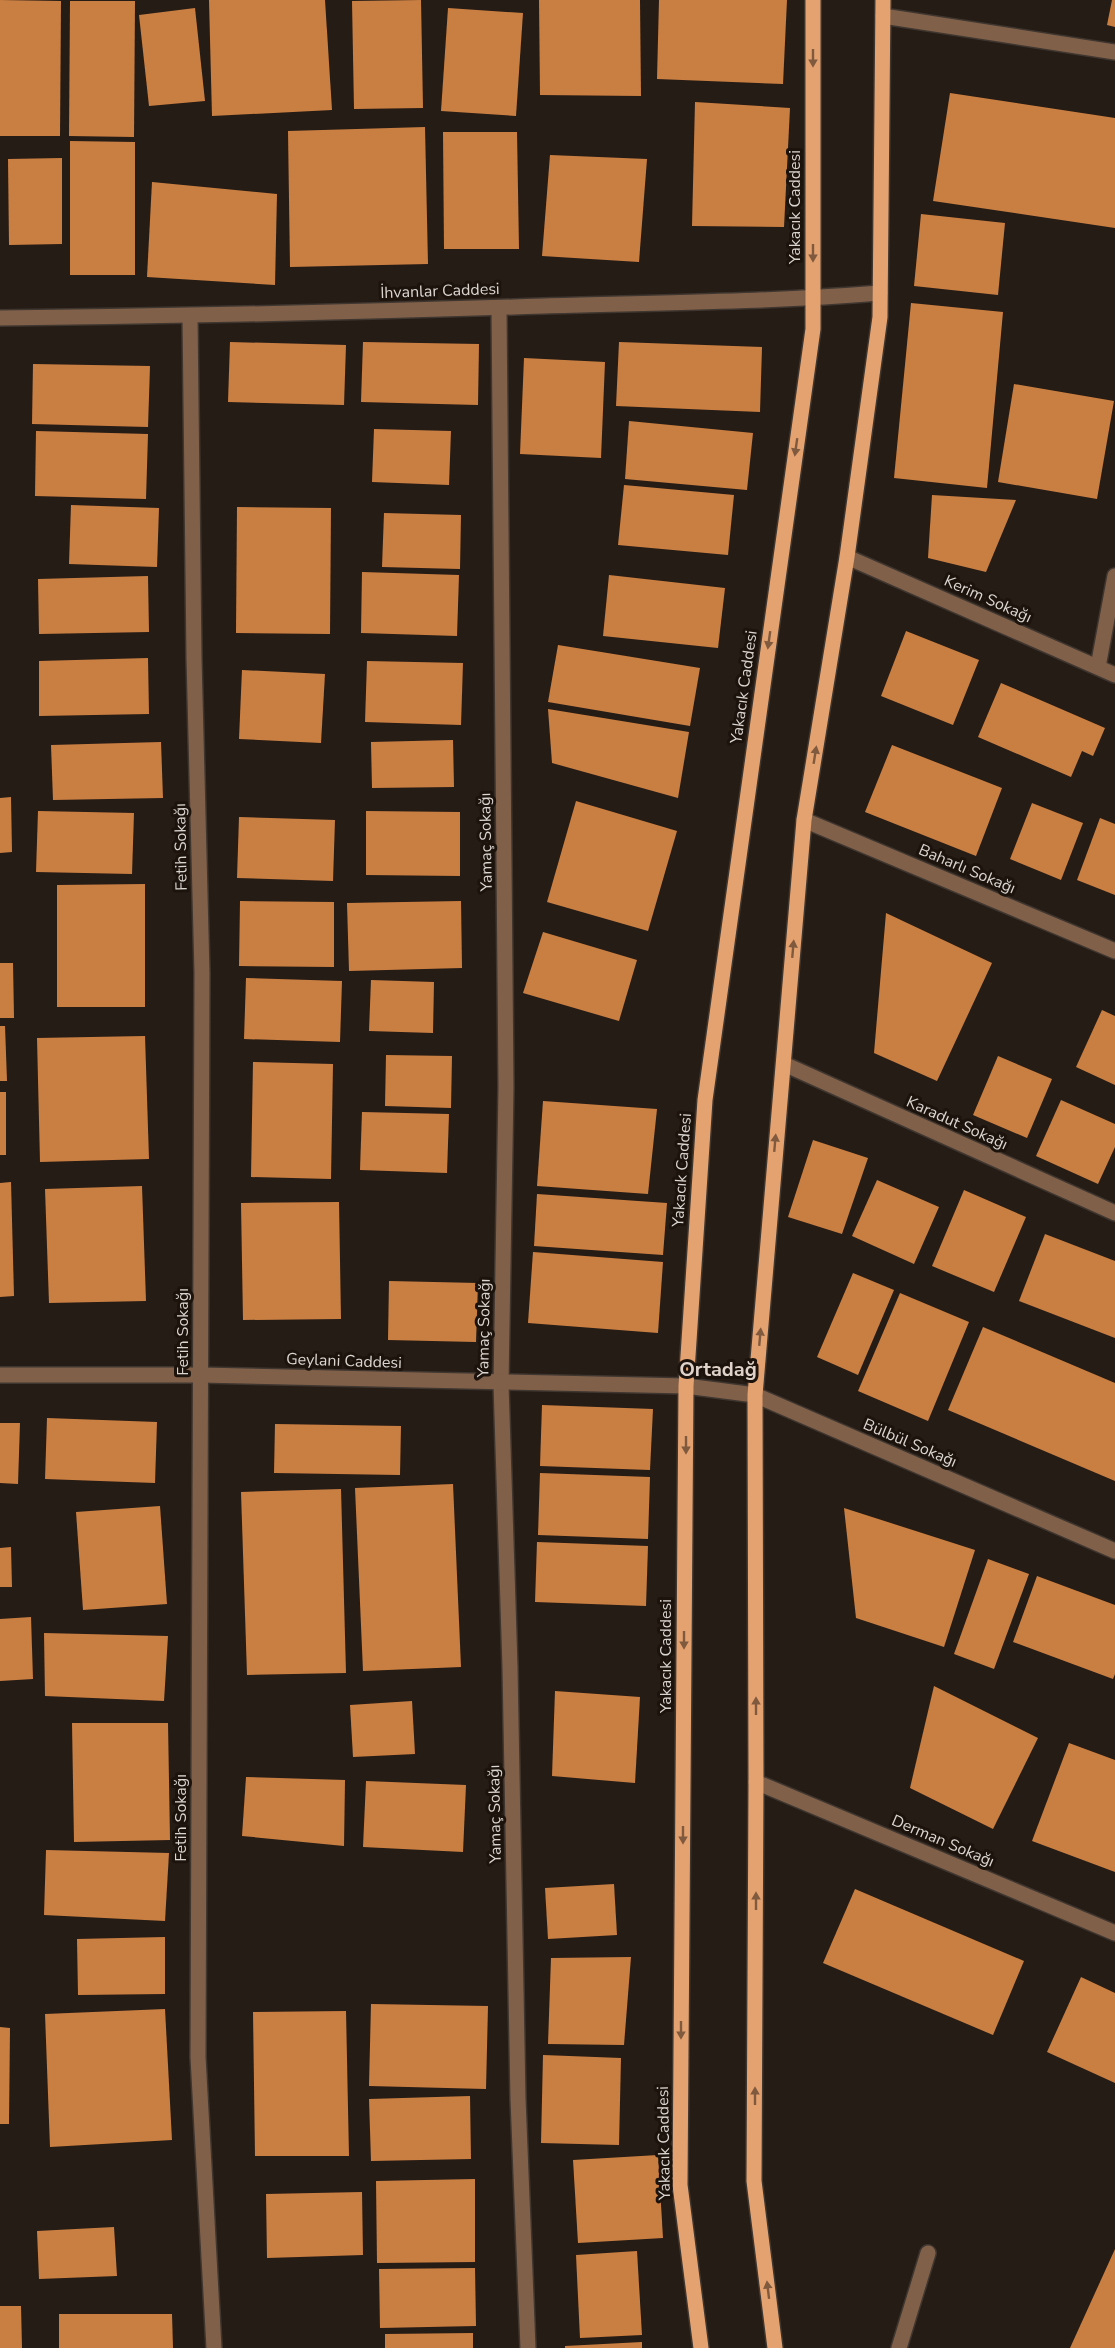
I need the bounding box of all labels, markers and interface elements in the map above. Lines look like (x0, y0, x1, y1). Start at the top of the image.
one-way arrow (808, 49, 818, 68)
street label: Yakacık Caddesi (784, 150, 806, 265)
one-way arrow (808, 244, 818, 263)
street label: İhvanlar Caddesi (380, 278, 500, 304)
one-way arrow (792, 438, 801, 457)
street label: Kerim Sokağı (941, 570, 1035, 628)
street label: Yakacık Caddesi (725, 629, 763, 746)
one-way arrow (765, 631, 774, 650)
one-way arrow (810, 745, 819, 764)
street label: Yamaç Sokağı (474, 792, 498, 893)
street label: Fetih Sokağı (169, 803, 193, 891)
street label: Baharlı Sokağı (915, 839, 1019, 899)
one-way arrow (788, 939, 798, 958)
street label: Karadut Sokağı (903, 1091, 1011, 1155)
street label: Yakacık Caddesi (667, 1112, 697, 1229)
one-way arrow (771, 1133, 780, 1152)
street label: Yamaç Sokağı (472, 1278, 496, 1379)
street label: Fetih Sokağı (172, 1288, 194, 1376)
one-way arrow (755, 1328, 765, 1347)
street label: Geylani Caddesi (286, 1348, 402, 1374)
district label: Ortadağ (679, 1356, 757, 1383)
street label: Bülbül Sokağı (860, 1413, 960, 1473)
one-way arrow (681, 1435, 691, 1454)
street label: Yakacık Caddesi (655, 1599, 677, 1714)
one-way arrow (679, 1630, 689, 1649)
one-way arrow (751, 1696, 761, 1715)
street label: Yamaç Sokağı (483, 1764, 507, 1865)
street label: Fetih Sokağı (170, 1774, 192, 1862)
street label: Derman Sokağı (888, 1809, 998, 1873)
one-way arrow (678, 1825, 688, 1844)
one-way arrow (751, 1891, 761, 1910)
one-way arrow (676, 2020, 686, 2039)
street label: Yakacık Caddesi (652, 2086, 676, 2201)
one-way arrow (750, 2086, 759, 2105)
one-way arrow (763, 2280, 772, 2299)

